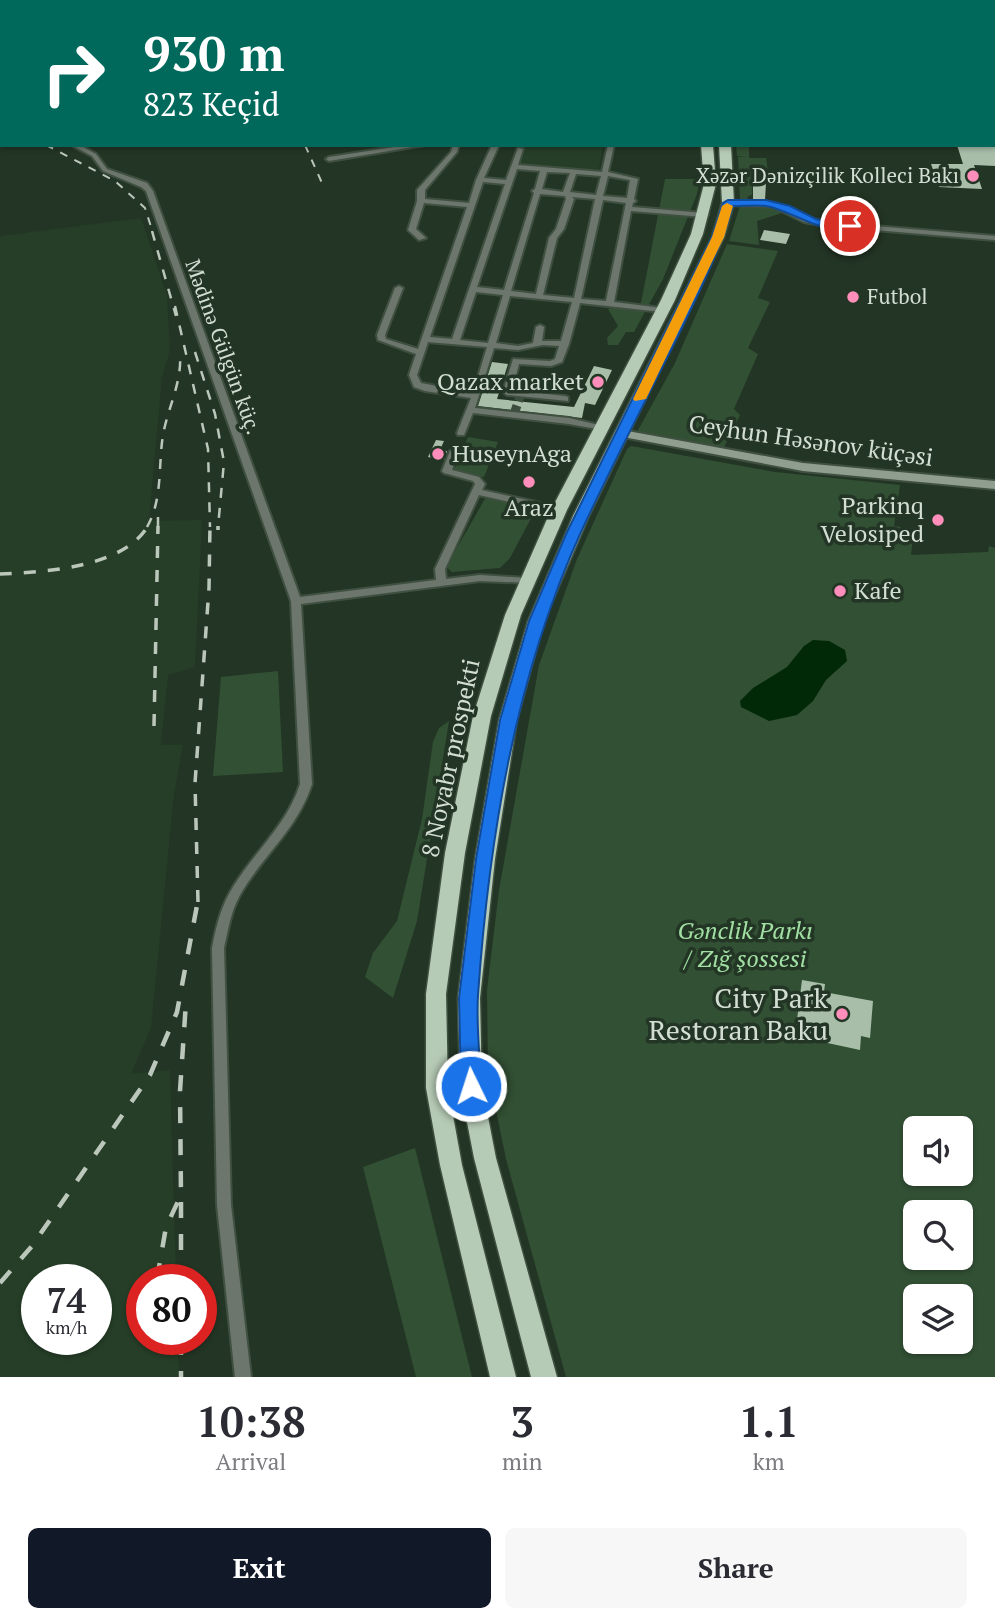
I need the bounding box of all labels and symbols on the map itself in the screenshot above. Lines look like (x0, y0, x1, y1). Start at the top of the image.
place label: Xəzər Dənizçilik Kolleci Bakı (696, 161, 959, 189)
marker: Xəzər Dənizçilik Kolleci Bakı (965, 168, 981, 184)
pin (820, 196, 880, 256)
street label: Mədinə Gülgün küç. (179, 255, 269, 438)
place label: Futbol (867, 282, 928, 310)
marker: Futbol (845, 289, 861, 305)
place label: Qazax market (437, 365, 584, 397)
marker: Qazax market (590, 374, 606, 390)
street label: Ceyhun Həsənov küçəsi (687, 407, 935, 473)
place label: HuseynAga (452, 437, 572, 469)
marker: HuseynAga (430, 446, 446, 462)
marker: Araz (521, 474, 537, 490)
place label: Parkinq Velosiped (821, 489, 924, 549)
place label: Araz (504, 491, 554, 523)
marker: Parkinq Velosiped (930, 512, 946, 528)
place label: Kafe (854, 574, 901, 606)
marker: Kafe (832, 583, 848, 599)
street label: 8 Noyabr prospekti (413, 656, 487, 860)
park label: Gənclik Parkı / Zığ şossesi (677, 914, 813, 974)
place label: City Park Restoran Baku (648, 979, 829, 1048)
marker: City Park Restoran Baku (834, 1006, 850, 1022)
position arrow (434, 1049, 508, 1123)
speed limit sign: 80 (126, 1264, 217, 1355)

